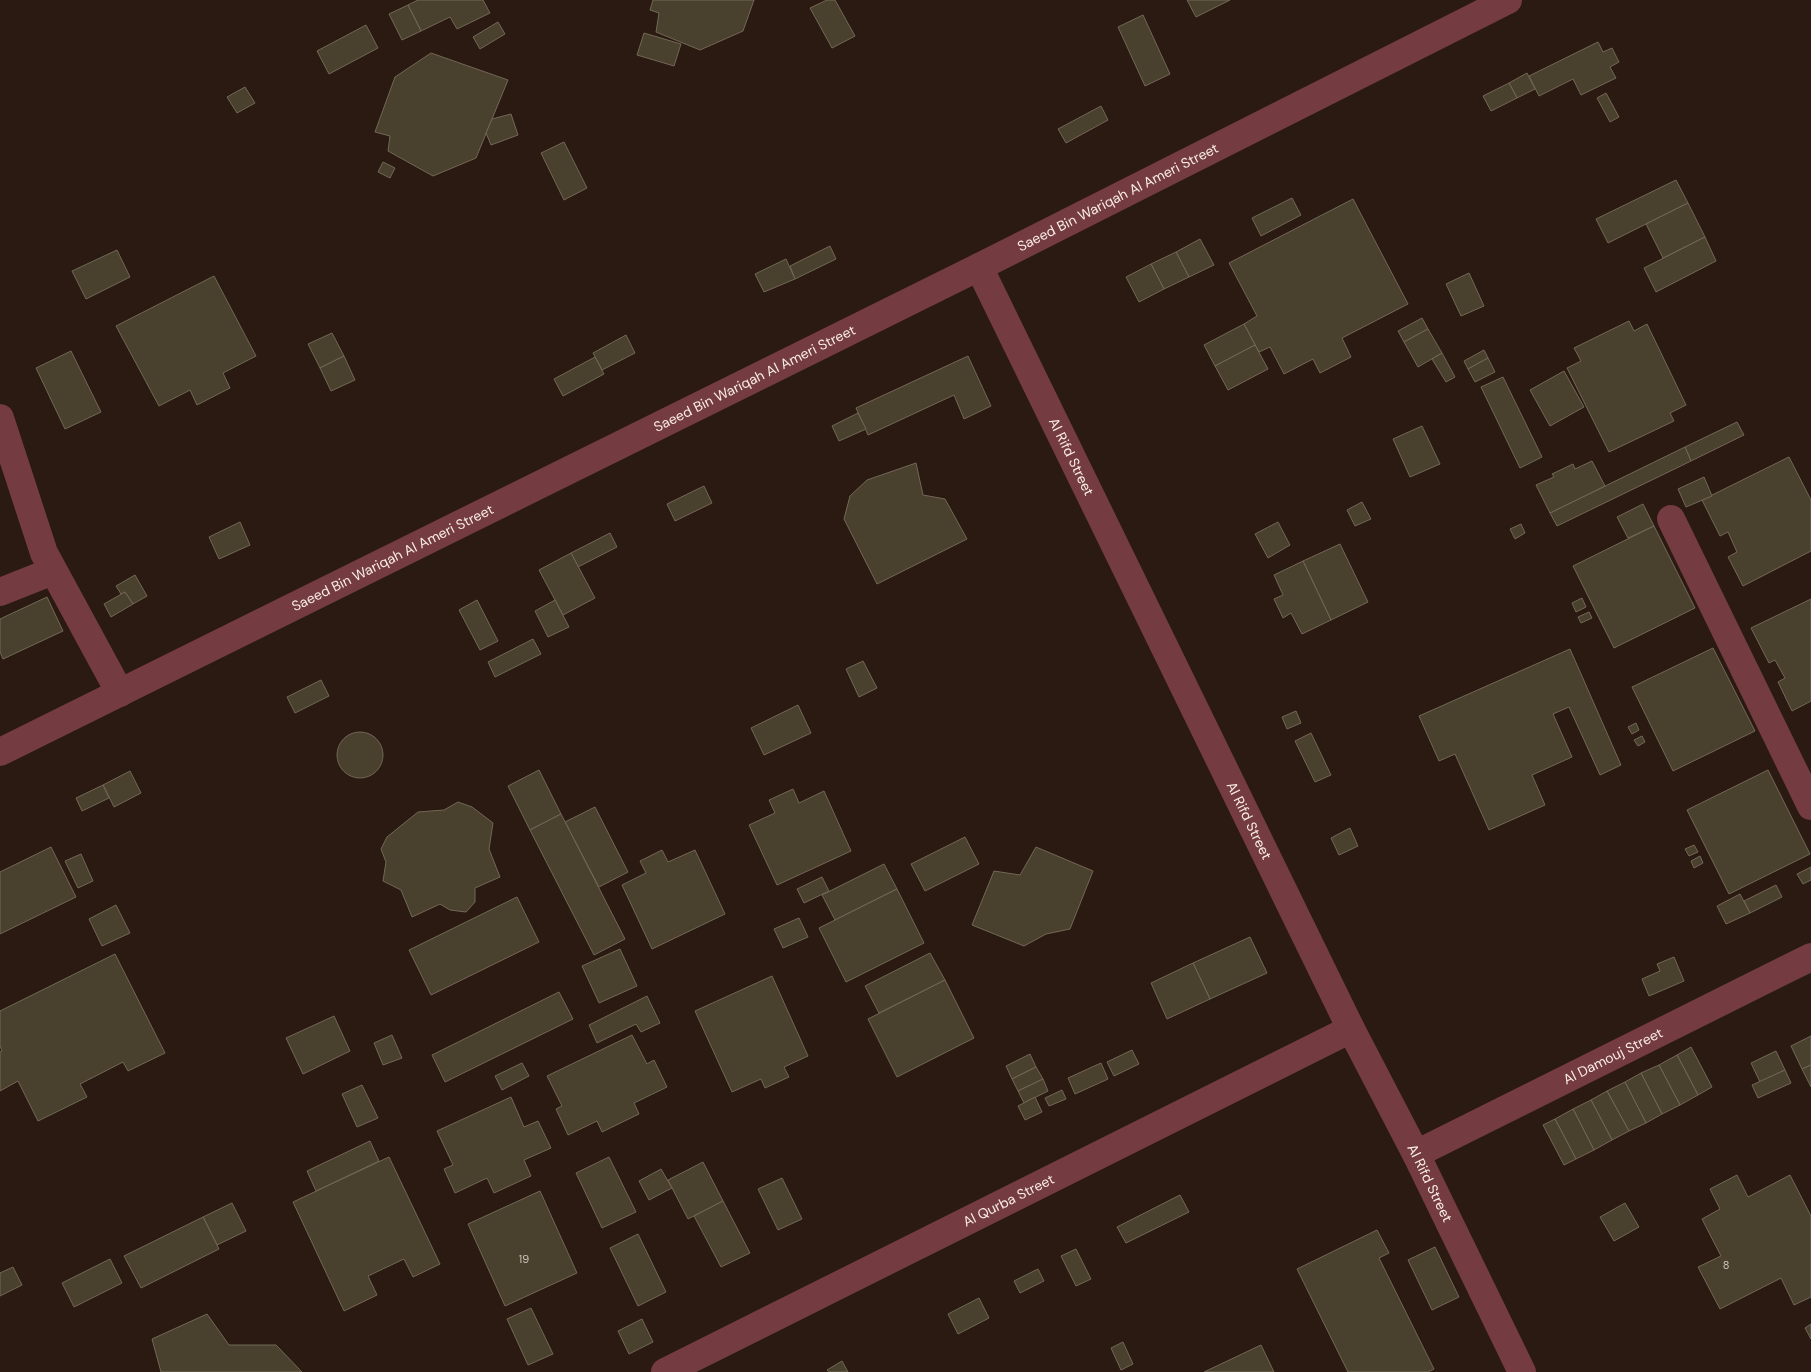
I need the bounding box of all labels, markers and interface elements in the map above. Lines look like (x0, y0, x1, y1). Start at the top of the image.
street label: Saeed Bin Wariqah Al Ameri Street (1014, 139, 1221, 255)
street label: Saeed Bin Wariqah Al Ameri Street (651, 321, 858, 436)
street label: Al Rifd Street (1045, 415, 1098, 499)
street label: Saeed Bin Wariqah Al Ameri Street (289, 500, 496, 615)
street label: Al Rifd Street (1223, 779, 1276, 863)
street label: Al Damouj Street (1560, 1023, 1666, 1088)
street label: Al Rifd Street (1403, 1141, 1457, 1225)
street label: Al Qurba Street (960, 1170, 1057, 1231)
house number: 19 (519, 1252, 529, 1266)
house number: 8 (1723, 1258, 1729, 1272)

